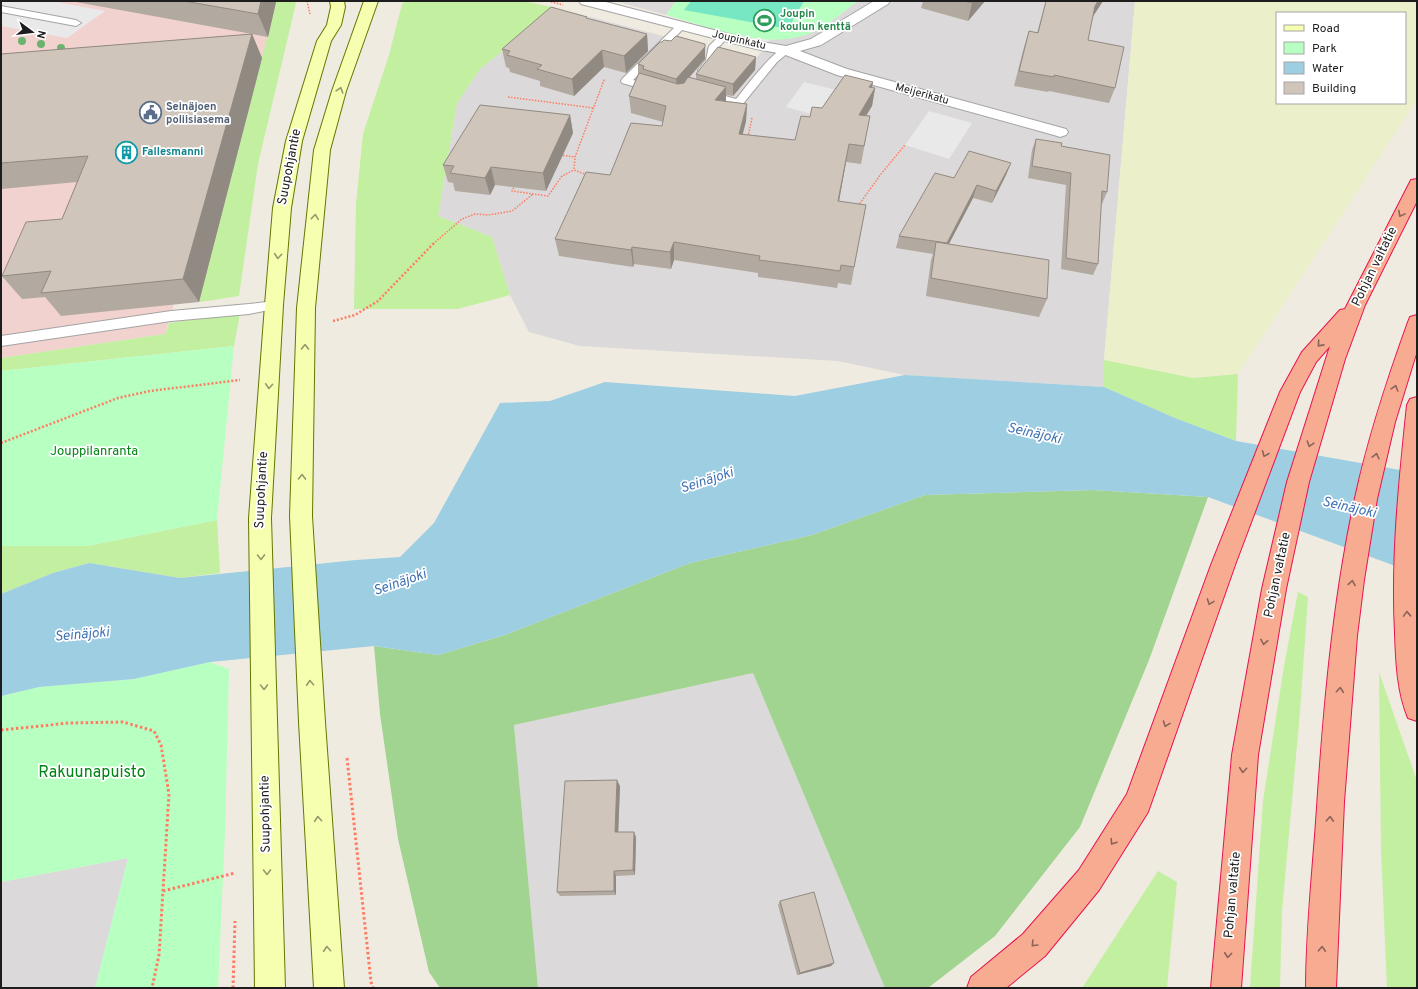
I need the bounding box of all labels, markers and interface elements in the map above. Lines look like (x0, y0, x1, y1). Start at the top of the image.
sports icon: Joupin koulun kenttä (752, 7, 778, 33)
place label: Joupin koulun kenttä (780, 7, 851, 34)
north arrow (12, 12, 52, 52)
legend (1276, 12, 1406, 104)
text: Road (1312, 21, 1340, 37)
street label: Joupinkatu (711, 27, 767, 53)
text: N (33, 29, 48, 40)
text: Park (1312, 41, 1337, 57)
text: Water (1312, 61, 1344, 77)
street label: Meijerikatu (894, 80, 950, 108)
text: Building (1312, 81, 1356, 97)
one-way arrow (335, 87, 344, 94)
public building icon: Seinäjoen poliisiasema (138, 100, 164, 126)
place label: Seinäjoen poliisiasema (166, 100, 230, 127)
street label: Suupohjantie (275, 127, 305, 207)
building icon: Fallesmanni (114, 139, 140, 165)
place label: Fallesmanni (142, 145, 203, 159)
one-way arrow (1398, 210, 1406, 217)
one-way arrow (310, 214, 319, 220)
street label: Pohjan valtatie (1349, 224, 1401, 310)
one-way arrow (273, 253, 282, 259)
one-way arrow (1318, 339, 1325, 347)
one-way arrow (301, 344, 309, 350)
one-way arrow (264, 383, 273, 389)
one-way arrow (1390, 385, 1399, 392)
water label: Seinäjoki (1005, 420, 1064, 449)
one-way arrow (1306, 441, 1315, 448)
park label: Jouppilanranta (50, 444, 138, 460)
street label: Suupohjantie (252, 451, 272, 529)
one-way arrow (1262, 451, 1270, 458)
one-way arrow (1372, 453, 1380, 459)
water label: Seinäjoki (678, 464, 737, 498)
one-way arrow (298, 474, 306, 480)
water label: Seinäjoki (1320, 494, 1379, 523)
street label: Pohjan valtatie (1261, 531, 1295, 619)
one-way arrow (257, 554, 265, 560)
water label: Seinäjoki (371, 566, 430, 600)
one-way arrow (1347, 580, 1356, 587)
one-way arrow (1206, 598, 1215, 605)
one-way arrow (1402, 611, 1411, 617)
water label: Seinäjoki (54, 624, 112, 646)
one-way arrow (1261, 638, 1269, 645)
one-way arrow (306, 680, 315, 686)
one-way arrow (259, 684, 268, 690)
one-way arrow (1335, 687, 1344, 693)
one-way arrow (1162, 720, 1170, 727)
park label: Rakuunapuisto (38, 763, 146, 783)
one-way arrow (1239, 767, 1248, 773)
street label: Suupohjantie (257, 775, 275, 853)
one-way arrow (314, 816, 323, 822)
one-way arrow (1325, 816, 1334, 822)
one-way arrow (1110, 838, 1118, 845)
street label: Pohjan valtatie (1221, 851, 1245, 939)
one-way arrow (263, 869, 272, 875)
one-way arrow (1031, 940, 1038, 947)
one-way arrow (322, 946, 331, 952)
one-way arrow (1318, 946, 1326, 952)
one-way arrow (1223, 952, 1232, 958)

